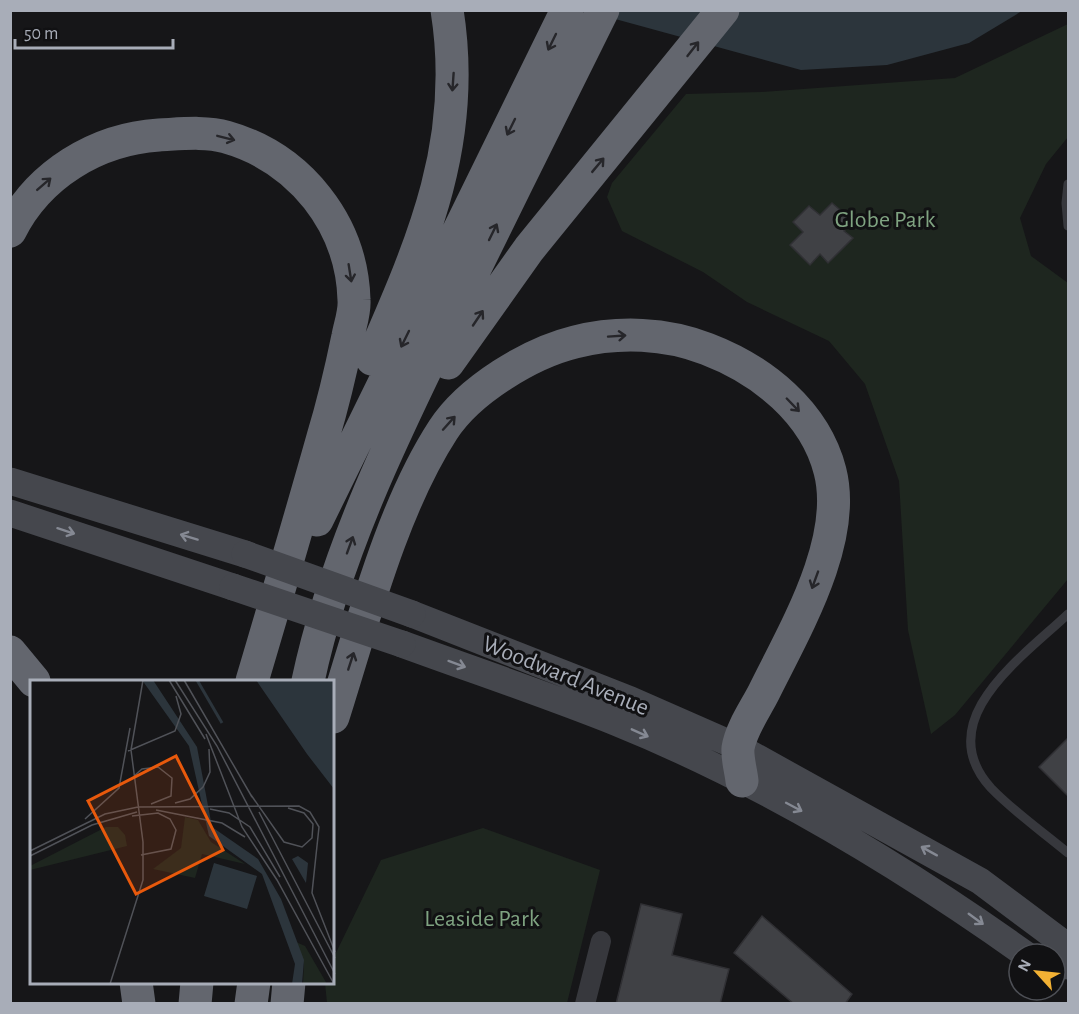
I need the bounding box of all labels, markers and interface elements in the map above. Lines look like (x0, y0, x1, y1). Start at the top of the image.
scale bar (15, 12, 172, 50)
text: 50 m (24, 25, 58, 43)
one-way arrow (545, 33, 557, 51)
one-way arrow (687, 41, 700, 57)
one-way arrow (448, 71, 459, 91)
one-way arrow (504, 117, 516, 135)
one-way arrow (216, 133, 235, 145)
one-way arrow (592, 157, 605, 173)
one-way arrow (36, 177, 51, 191)
park label: Globe Park (835, 208, 935, 232)
one-way arrow (488, 224, 499, 242)
one-way arrow (345, 262, 356, 282)
one-way arrow (472, 310, 484, 327)
one-way arrow (399, 330, 411, 347)
one-way arrow (607, 331, 626, 342)
one-way arrow (785, 397, 799, 412)
one-way arrow (442, 416, 456, 431)
one-way arrow (56, 527, 75, 538)
one-way arrow (180, 531, 199, 542)
one-way arrow (346, 536, 357, 555)
one-way arrow (809, 570, 820, 589)
street label: Woodward Avenue (479, 632, 652, 720)
one-way arrow (346, 652, 357, 671)
one-way arrow (447, 659, 466, 670)
inset map (30, 680, 334, 984)
one-way arrow (630, 728, 648, 740)
one-way arrow (785, 801, 802, 813)
one-way arrow (921, 845, 939, 856)
park label: Leaside Park (424, 907, 540, 931)
one-way arrow (967, 913, 983, 925)
north arrow (1007, 942, 1067, 1002)
text: N (1015, 957, 1034, 974)

